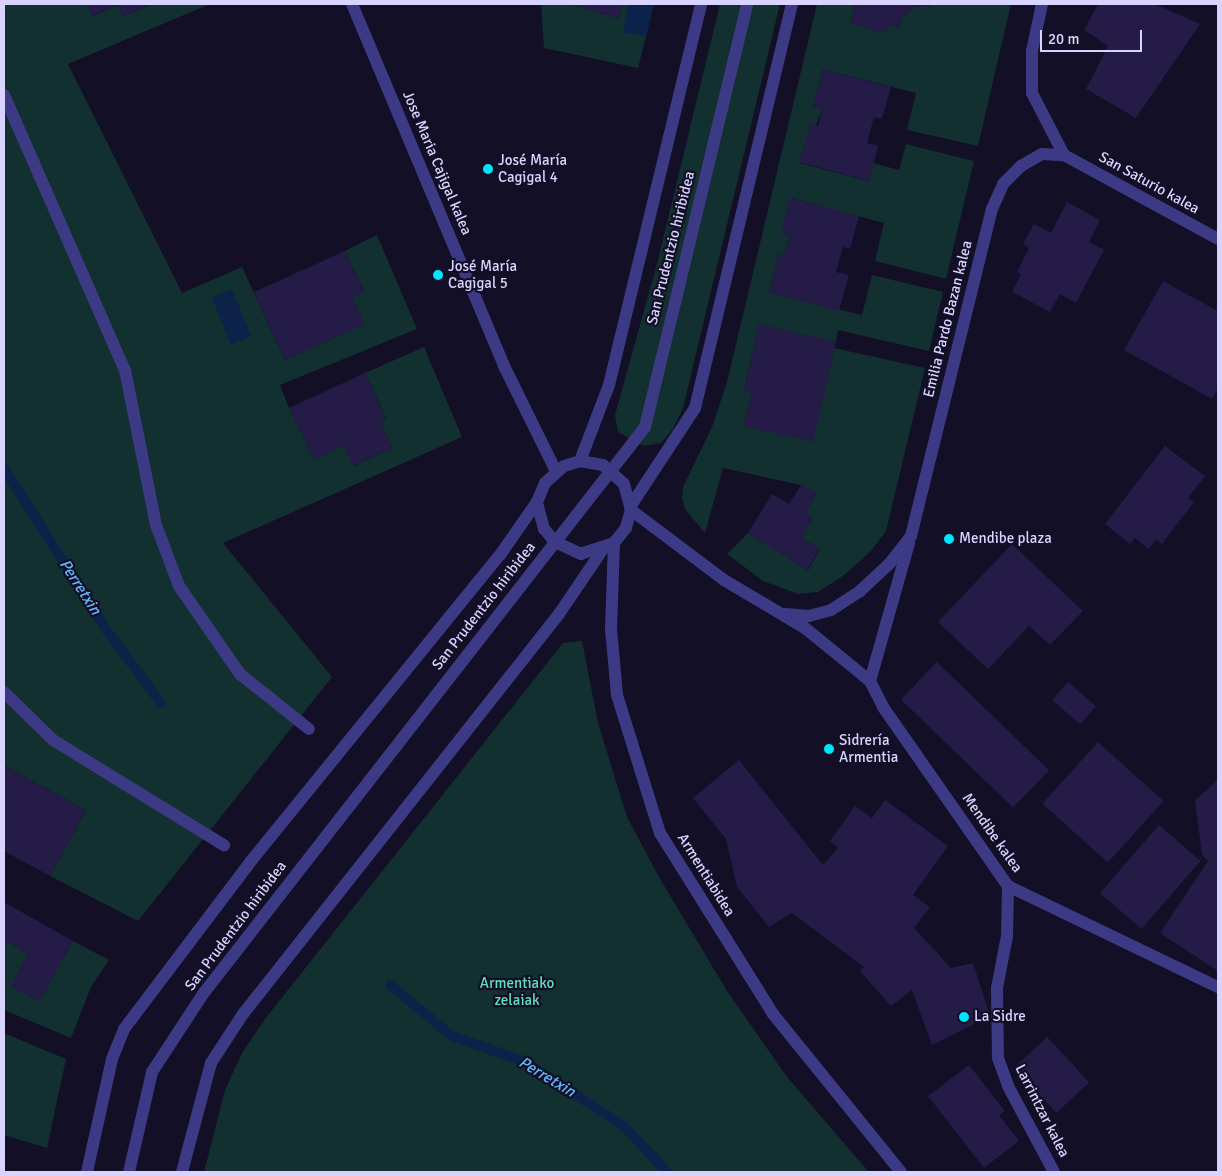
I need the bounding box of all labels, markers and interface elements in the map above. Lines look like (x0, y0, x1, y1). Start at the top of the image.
scale bar (1042, 20, 1144, 52)
text: 20 m (1048, 30, 1079, 48)
street label: Jose Maria Cajigal kalea (398, 88, 476, 238)
street label: San Saturio kalea (1096, 148, 1202, 218)
place label: José María Cagigal 4 (498, 151, 567, 186)
marker: José María Cagigal 4 (482, 163, 494, 175)
street label: San Prudentzio hiribidea (643, 169, 699, 327)
street label: Emilia Pardo Bazan kalea (920, 239, 976, 399)
place label: José María Cagigal 5 (448, 257, 517, 292)
marker: José María Cagigal 5 (432, 269, 444, 281)
place label: Mendibe plaza (959, 530, 1052, 548)
marker: Mendibe plaza (943, 533, 955, 545)
street label: San Prudentzio hiribidea (428, 538, 540, 674)
water label: Perretxin (55, 556, 105, 618)
place label: Sidrería Armentia (839, 731, 898, 766)
marker: Sidrería Armentia (823, 743, 835, 755)
street label: Mendibe kalea (958, 790, 1026, 876)
street label: Armentiabidea (673, 830, 739, 920)
street label: San Prudentzio hiribidea (181, 858, 291, 994)
park label: Armentiako zelaiak (480, 974, 554, 1009)
place label: La Sidre (974, 1008, 1026, 1026)
marker: La Sidre (958, 1011, 970, 1023)
water label: Perretxin (515, 1053, 579, 1101)
street label: Larrintzar kalea (1011, 1062, 1073, 1160)

